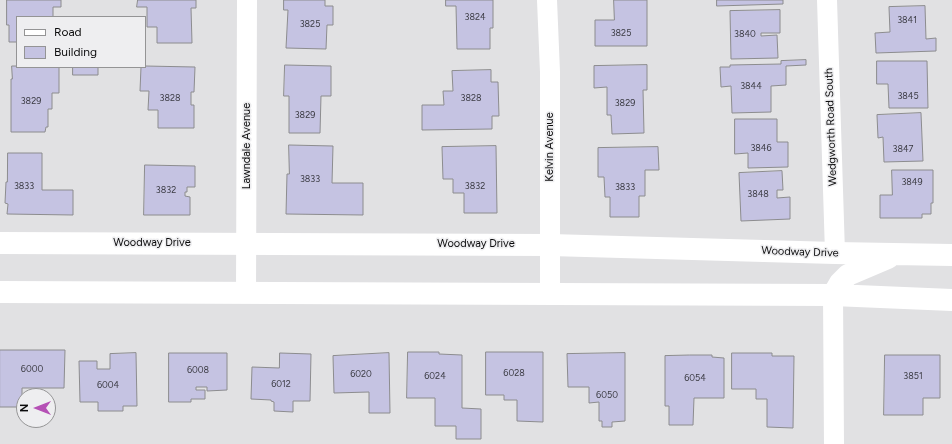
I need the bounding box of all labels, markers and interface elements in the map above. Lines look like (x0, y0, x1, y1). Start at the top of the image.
house number: 3824 (464, 12, 486, 22)
house number: 3841 (897, 15, 917, 25)
legend (16, 16, 146, 68)
house number: 3825 (300, 19, 320, 29)
text: Road (54, 25, 82, 39)
house number: 3825 (611, 28, 631, 38)
house number: 3840 (734, 29, 756, 39)
text: Building (54, 45, 97, 59)
street label: Wedgworth Road South (822, 68, 840, 186)
house number: 3844 (740, 81, 762, 91)
house number: 3845 (897, 91, 919, 101)
house number: 3828 (160, 93, 180, 103)
house number: 3828 (461, 93, 481, 103)
house number: 3829 (21, 96, 41, 106)
house number: 3829 (615, 98, 635, 108)
street label: Lawndale Avenue (240, 103, 254, 189)
house number: 3829 (295, 110, 315, 120)
street label: Kelvin Avenue (543, 112, 557, 182)
house number: 3846 (750, 143, 772, 153)
house number: 3847 (893, 144, 913, 154)
house number: 3833 (300, 174, 320, 184)
house number: 3849 (901, 177, 923, 187)
house number: 3833 (14, 181, 34, 191)
house number: 3832 (465, 181, 485, 191)
house number: 3833 (615, 182, 635, 192)
house number: 3832 (156, 185, 176, 195)
house number: 3848 (747, 189, 769, 199)
street label: Woodway Drive (113, 236, 191, 250)
street label: Woodway Drive (437, 237, 515, 251)
street label: Woodway Drive (761, 244, 839, 260)
house number: 6000 (21, 364, 43, 374)
house number: 6008 (187, 365, 209, 375)
house number: 6028 (503, 368, 525, 378)
house number: 6020 (350, 369, 372, 379)
house number: 6024 (424, 371, 446, 381)
house number: 3851 (903, 371, 923, 381)
house number: 6054 (684, 373, 706, 383)
house number: 6012 (271, 379, 291, 389)
house number: 6004 (97, 380, 119, 390)
north arrow (16, 388, 56, 428)
house number: 6050 (596, 390, 618, 400)
text: N (18, 404, 31, 412)

